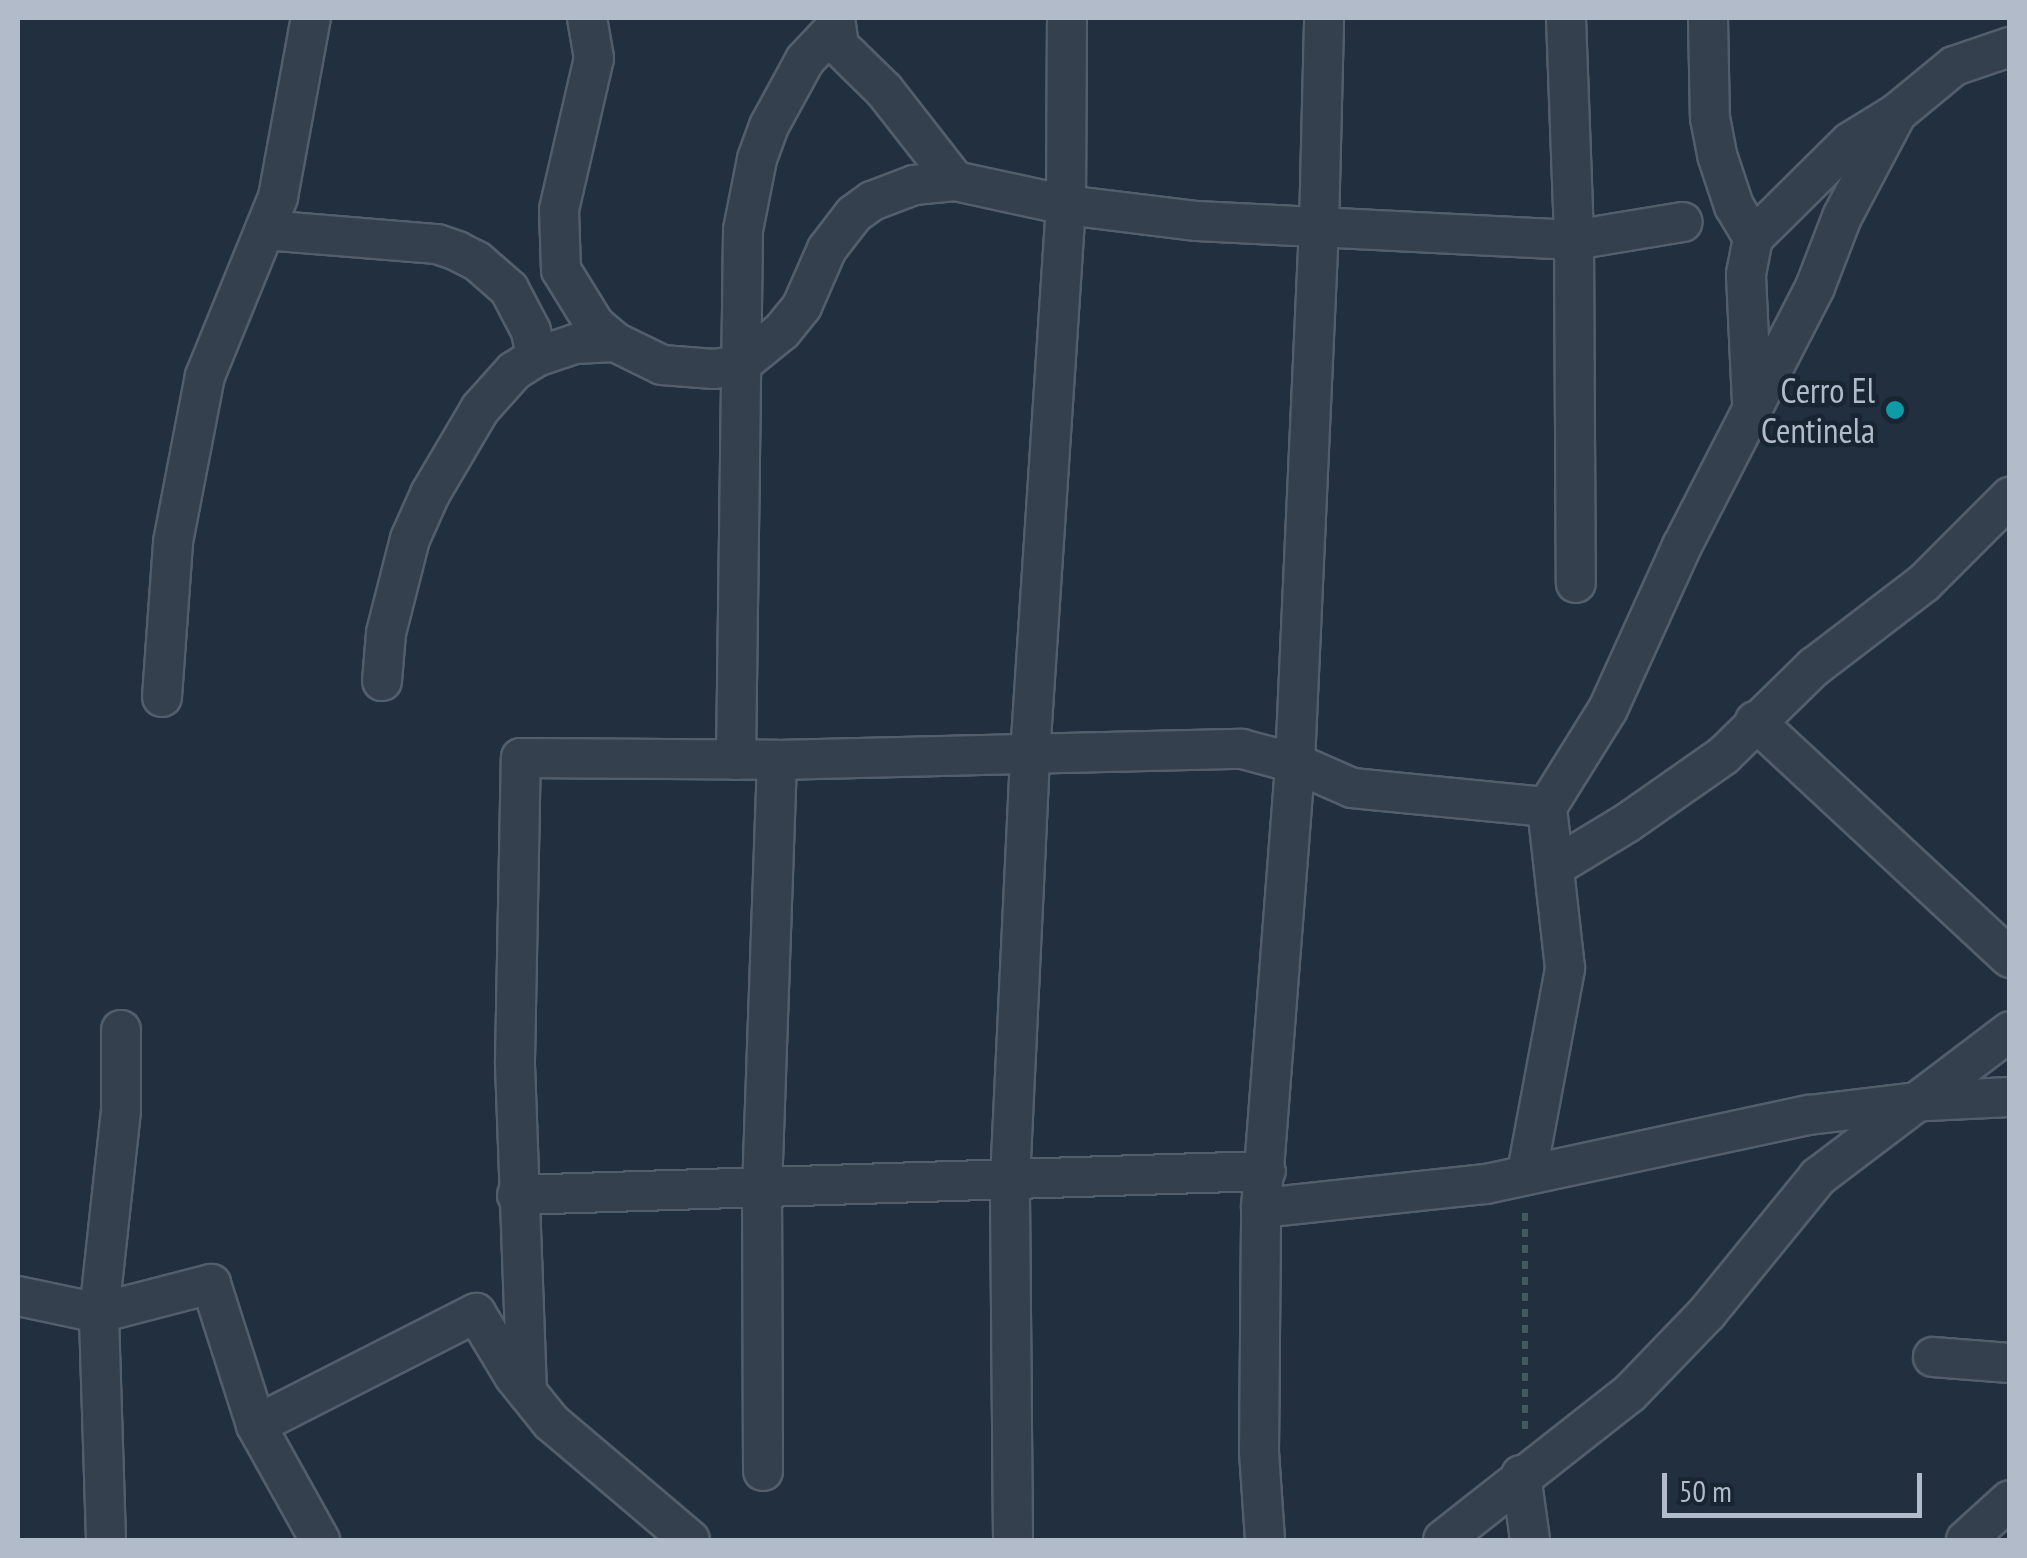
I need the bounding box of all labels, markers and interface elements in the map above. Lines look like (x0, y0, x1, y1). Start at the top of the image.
place label: Cerro El Centinela (1761, 369, 1875, 451)
marker: Cerro El Centinela (1884, 399, 1906, 421)
scale bar (1667, 1453, 1927, 1515)
text: 50 m (1679, 1471, 1732, 1510)

